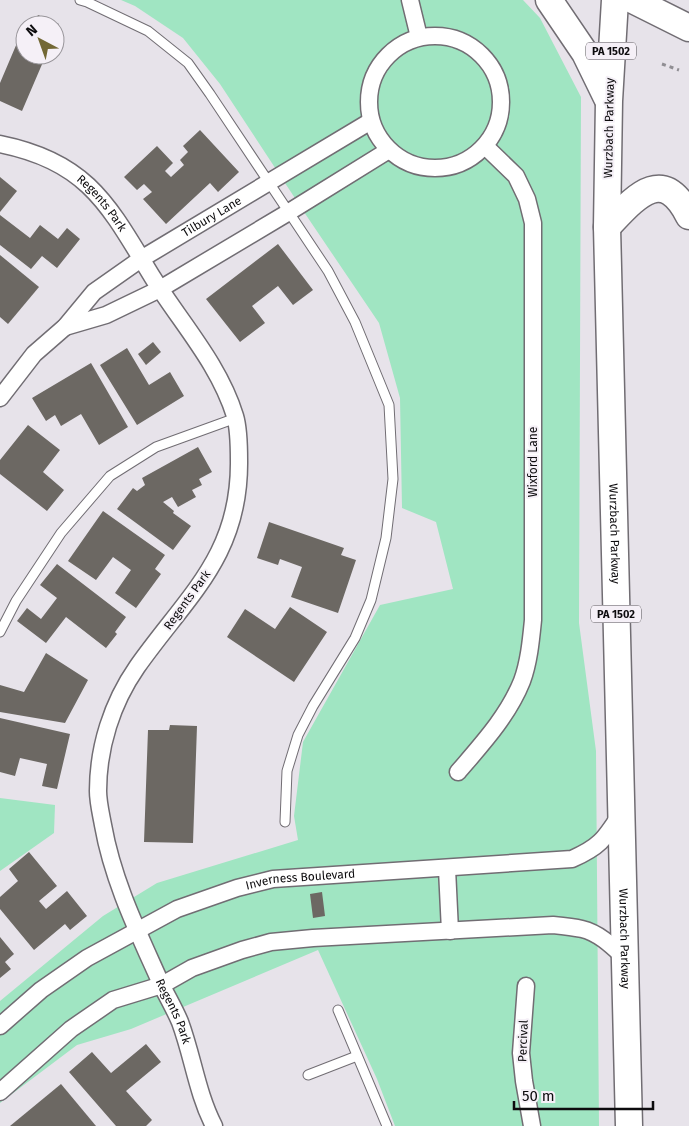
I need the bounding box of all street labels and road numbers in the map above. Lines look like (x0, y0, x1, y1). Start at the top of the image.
road number: PA 1502 (586, 42, 636, 59)
street label: Wurzbach Parkway (601, 78, 617, 178)
street label: Regents Park (74, 172, 130, 235)
street label: Tilbury Lane (179, 193, 244, 240)
street label: Wixford Lane (526, 427, 540, 497)
street label: Wurzbach Parkway (606, 483, 623, 584)
street label: Regents Park (161, 567, 214, 632)
road number: PA 1502 (591, 606, 641, 622)
street label: Inverness Boulevard (244, 867, 356, 893)
street label: Wurzbach Parkway (616, 888, 633, 989)
street label: Regents Park (153, 977, 194, 1046)
street label: Percival (515, 1019, 531, 1062)

